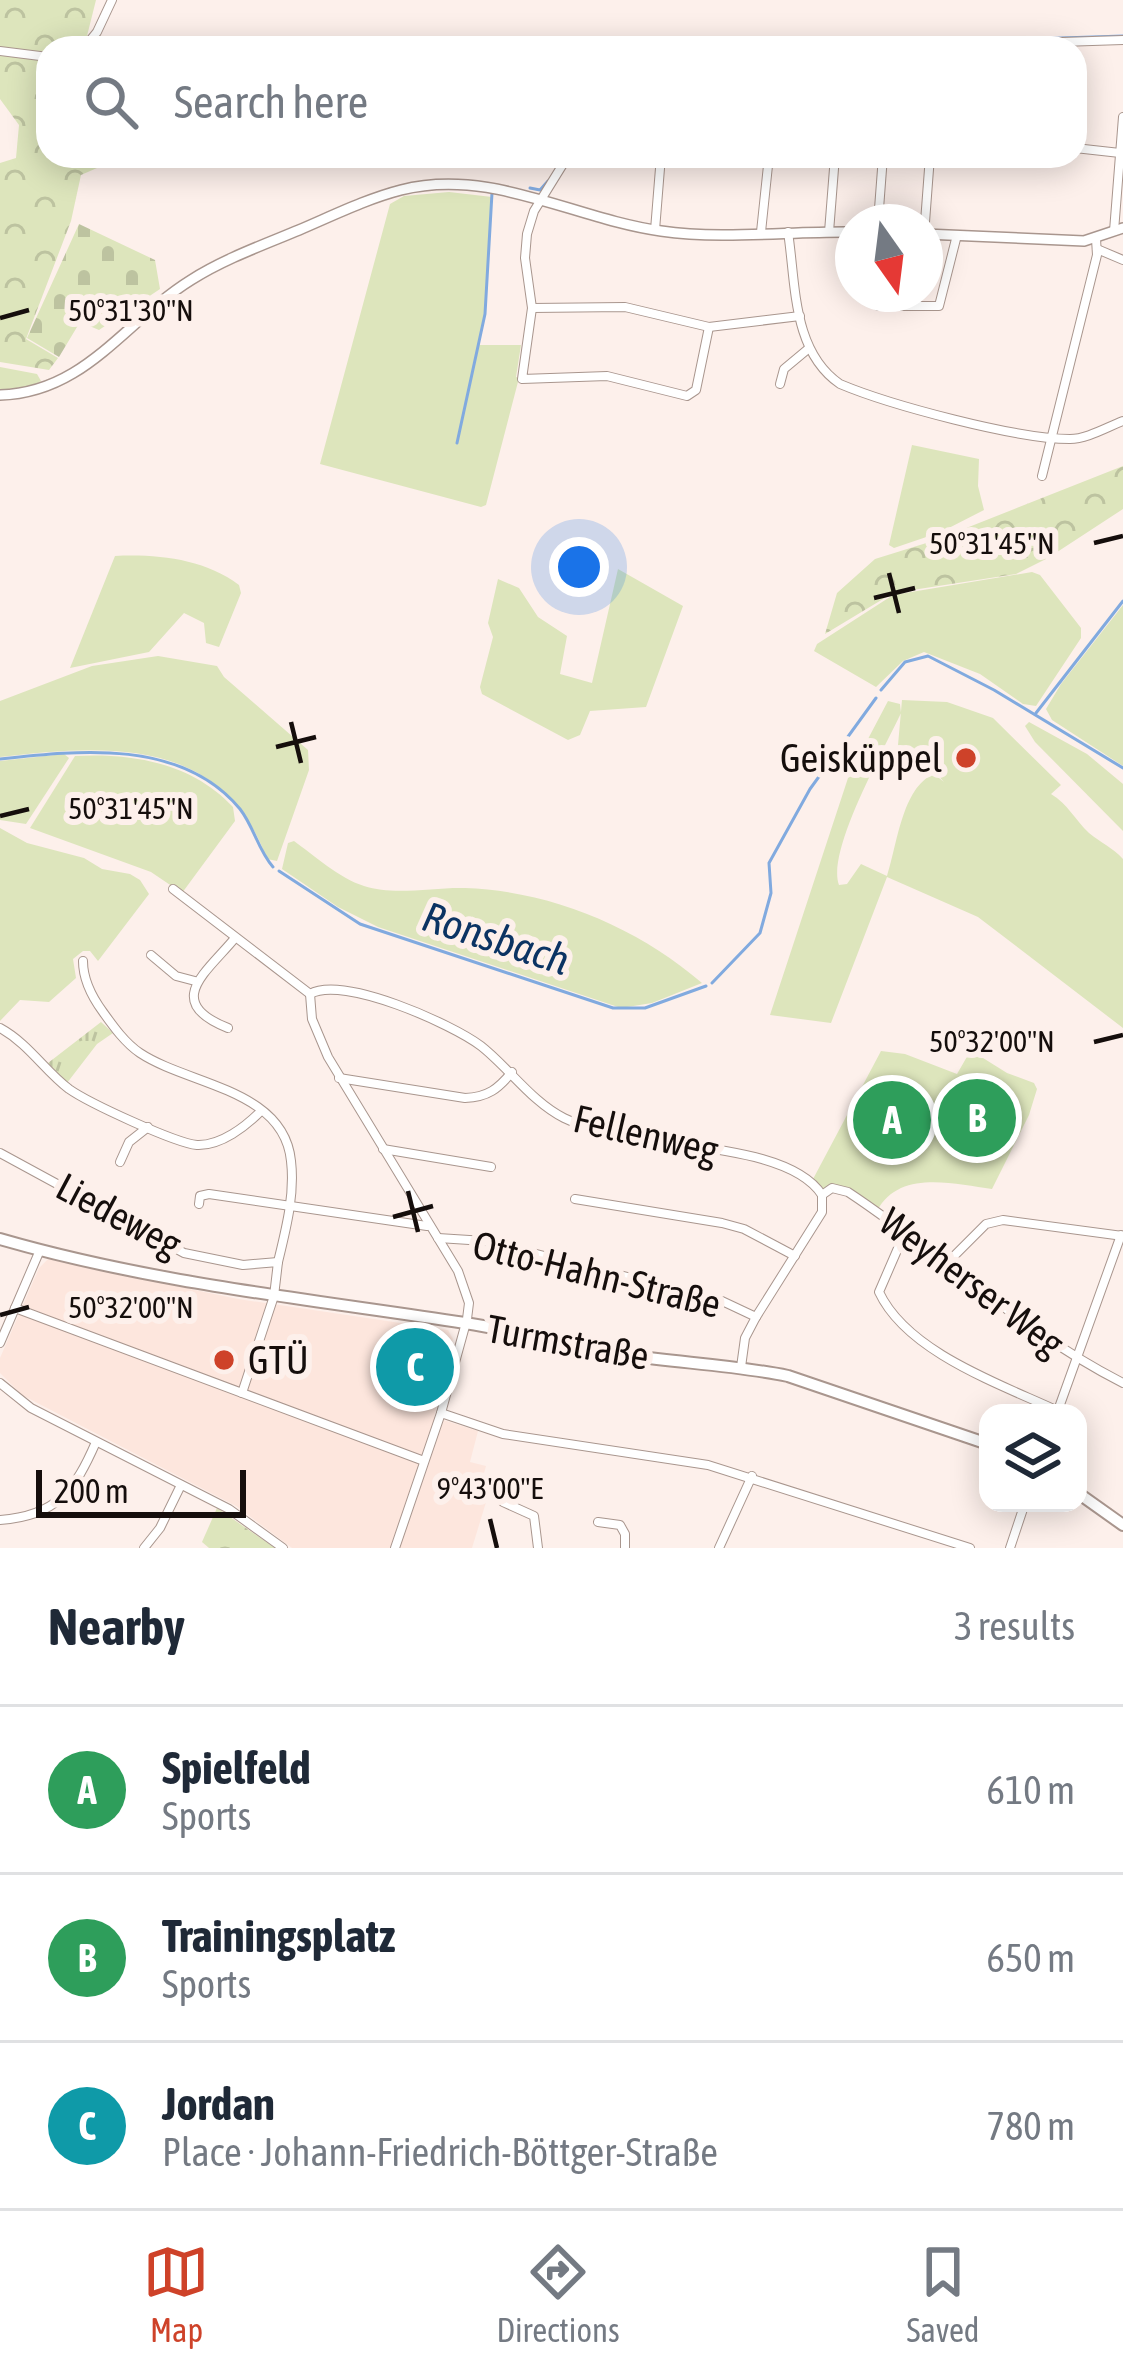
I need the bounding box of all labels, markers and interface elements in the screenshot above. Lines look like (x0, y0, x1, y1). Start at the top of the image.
search box (36, 36, 1087, 168)
icon: search (78, 69, 144, 135)
text: Search here (174, 76, 368, 128)
north arrow (835, 204, 943, 312)
text: 50°31'30"N (68, 293, 194, 327)
text: 50°31'45"N (929, 526, 1055, 560)
your location (549, 537, 609, 597)
place label: Geisküppel (780, 736, 942, 780)
marker: Geisküppel (953, 745, 979, 771)
text: 50°31'45"N (68, 791, 194, 825)
water label: Ronsbach (417, 892, 575, 984)
text: 50°32'00"N (929, 1024, 1055, 1058)
pin: B (938, 1073, 1016, 1163)
pin: A (853, 1075, 931, 1165)
street label: Fellenweg (569, 1096, 723, 1172)
street label: Liedeweg (49, 1164, 189, 1266)
street label: Weyherser Weg (871, 1199, 1073, 1365)
street label: Otto-Hahn-Straße (469, 1222, 725, 1326)
text: 50°32'00"N (68, 1290, 194, 1324)
street label: Turmstraße (484, 1306, 652, 1378)
pin: C (376, 1322, 454, 1412)
place label: GTÜ (248, 1338, 309, 1382)
marker: GTÜ (211, 1347, 237, 1373)
map controls (979, 1404, 1087, 1512)
button: layers (979, 1404, 1087, 1512)
scale bar (36, 1464, 246, 1517)
text: 9°43'00"E (437, 1471, 543, 1505)
text: 200 m (54, 1472, 129, 1510)
text: Nearby (48, 1597, 185, 1656)
text: 3 results (954, 1604, 1075, 1648)
text: Spielfeld (162, 1742, 311, 1794)
text: A (77, 1768, 97, 1812)
text: 610 m (987, 1768, 1075, 1812)
text: Sports (162, 1794, 251, 1838)
text: Trainingsplatz (162, 1910, 395, 1962)
text: B (78, 1936, 96, 1980)
text: 650 m (987, 1936, 1075, 1980)
text: Sports (162, 1962, 251, 2006)
text: Jordan (162, 2078, 275, 2130)
text: C (78, 2104, 96, 2148)
text: 780 m (987, 2104, 1075, 2148)
text: Place · Johann-Friedrich-Böttger-Straße (162, 2130, 718, 2174)
tab: Map (143, 2239, 209, 2349)
tab: Directions (496, 2239, 620, 2349)
tab: Saved (907, 2239, 979, 2349)

